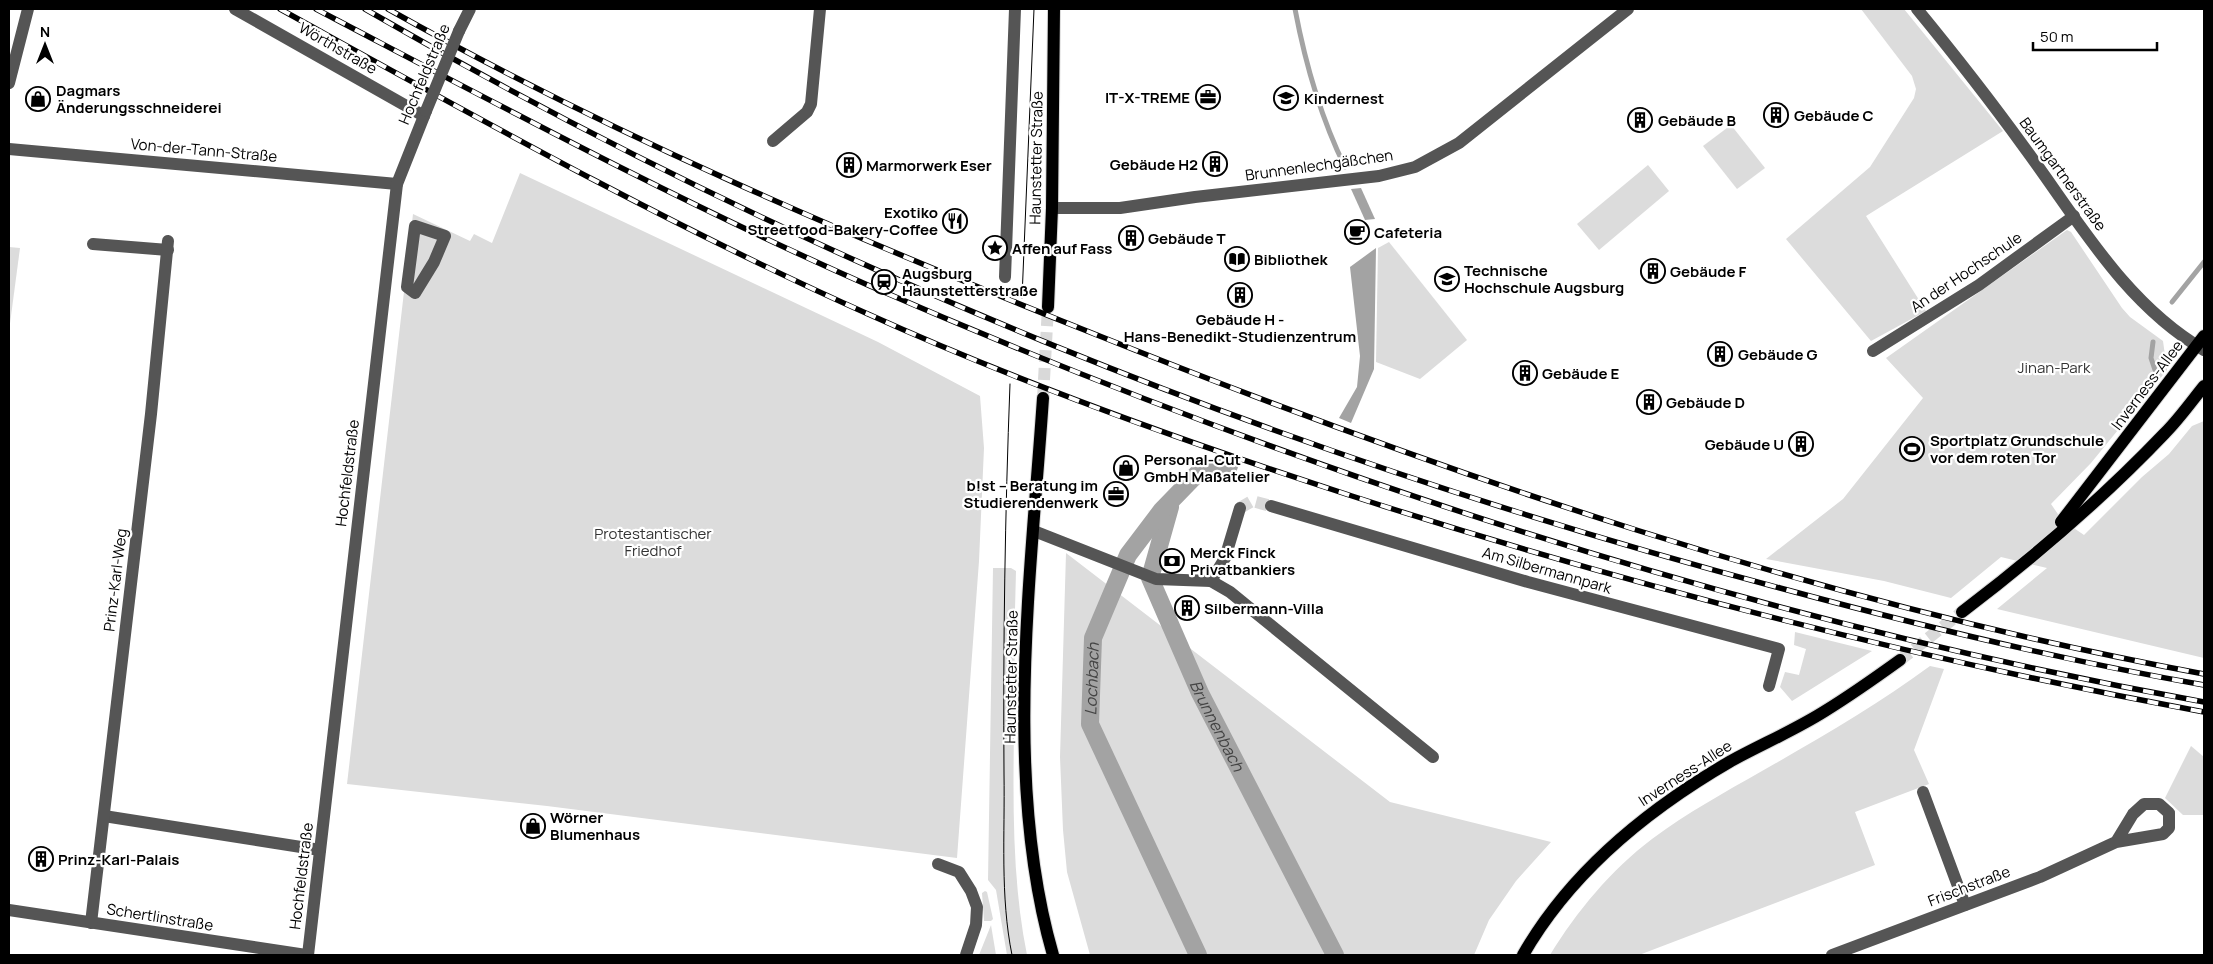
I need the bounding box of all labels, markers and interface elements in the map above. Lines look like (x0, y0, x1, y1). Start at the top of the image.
street label: Wörthstraße (295, 17, 381, 79)
north arrow (20, 20, 70, 70)
street label: Hochfeldstraße (393, 20, 455, 128)
scale bar (2033, 20, 2157, 52)
text: N (40, 22, 50, 41)
text: 50 m (2040, 26, 2074, 47)
place label: Dagmars Änderungsschneiderei (56, 80, 222, 118)
office icon: IT-X-TREME (1195, 84, 1221, 110)
school or university icon: Kindernest (1273, 85, 1299, 111)
shop icon: Dagmars Änderungsschneiderei (25, 86, 51, 112)
place label: IT-X-TREME (1105, 87, 1190, 108)
place label: Kindernest (1304, 88, 1384, 109)
street label: Haunstetter Straße (1024, 91, 1048, 225)
building icon: Gebäude C (1763, 102, 1789, 128)
place label: Gebäude C (1794, 105, 1874, 126)
building icon: Gebäude B (1627, 107, 1653, 133)
place label: Gebäude B (1658, 110, 1737, 131)
street label: Baumgartnerstraße (2015, 113, 2111, 235)
street label: Von-der-Tann-Straße (130, 133, 278, 167)
street label: Brunnenlechgäßchen (1244, 144, 1394, 186)
building icon: Gebäude H2 (1202, 151, 1228, 177)
building icon: Marmorwerk Eser (836, 152, 862, 178)
place label: Gebäude H2 (1110, 154, 1198, 175)
place label: Marmorwerk Eser (866, 155, 992, 176)
place label: Exotiko Streetfood-Bakery-Coffee (747, 202, 938, 240)
restaurant icon: Exotiko Streetfood-Bakery-Coffee (942, 208, 968, 234)
cafe icon: Cafeteria (1344, 219, 1370, 245)
place label: Cafeteria (1374, 222, 1442, 243)
building icon: Gebäude T (1118, 225, 1144, 251)
street label: An der Hochschule (1906, 227, 2026, 317)
place label: Gebäude T (1148, 228, 1226, 249)
place icon: Affen auf Fass (982, 235, 1008, 261)
place label: Affen auf Fass (1012, 238, 1112, 259)
library icon: Bibliothek (1224, 246, 1250, 272)
place label: Bibliothek (1254, 249, 1329, 270)
building icon: Gebäude F (1640, 258, 1666, 284)
place label: Technische Hochschule Augsburg (1464, 260, 1624, 298)
place label: Gebäude F (1670, 261, 1747, 282)
place label: Augsburg Haunstetterstraße (902, 263, 1038, 301)
school or university icon: Technische Hochschule Augsburg (1434, 266, 1460, 292)
station icon: Augsburg Haunstetterstraße (871, 269, 897, 295)
building icon: Gebäude H - Hans-Benedikt-Studienzentrum (1227, 282, 1253, 308)
place label: Gebäude H - Hans-Benedikt-Studienzentrum (1124, 309, 1356, 347)
street label: Inverness-Allee (2106, 336, 2188, 434)
building icon: Gebäude G (1707, 341, 1733, 367)
place label: Gebäude G (1738, 344, 1818, 365)
park label: Jinan-Park (2018, 357, 2091, 378)
building icon: Gebäude E (1512, 360, 1538, 386)
place label: Gebäude E (1542, 363, 1620, 384)
building icon: Gebäude D (1636, 389, 1662, 415)
place label: Gebäude D (1666, 392, 1745, 413)
street label: Hochfeldstraße (330, 418, 364, 528)
place label: Sportplatz Grundschule vor dem roten Tor (1930, 430, 2104, 468)
building icon: Gebäude U (1788, 431, 1814, 457)
place label: Gebäude U (1705, 434, 1784, 455)
sports icon: Sportplatz Grundschule vor dem roten Tor (1899, 436, 1925, 462)
place label: Personal-Cut GmbH Maßatelier (1144, 449, 1270, 487)
shop icon: Personal-Cut GmbH Maßatelier (1113, 455, 1139, 481)
place label: b!st – Beratung im Studierendenwerk (964, 475, 1099, 513)
office icon: b!st – Beratung im Studierendenwerk (1103, 481, 1129, 507)
park label: Protestantischer Friedhof (594, 523, 712, 561)
street label: Prinz-Karl-Weg (98, 527, 132, 633)
place label: Merck Finck Privatbankiers (1190, 542, 1295, 580)
street label: Am Silbermannpark (1480, 542, 1615, 599)
bank icon: Merck Finck Privatbankiers (1159, 548, 1185, 574)
building icon: Silbermann-Villa (1174, 595, 1200, 621)
place label: Silbermann-Villa (1204, 598, 1324, 619)
street label: Haunstetter Straße (999, 610, 1023, 744)
water label: Lochbach (1079, 642, 1104, 716)
water label: Brunnenbach (1185, 677, 1250, 775)
street label: Inverness-Allee (1634, 735, 1736, 811)
place label: Wörner Blumenhaus (550, 807, 640, 845)
shop icon: Wörner Blumenhaus (520, 813, 546, 839)
street label: Hochfeldstraße (284, 821, 318, 931)
building icon: Prinz-Karl-Palais (28, 846, 54, 872)
place label: Prinz-Karl-Palais (58, 849, 180, 870)
street label: Frischstraße (1925, 861, 2013, 911)
street label: Schertlinstraße (105, 898, 215, 936)

